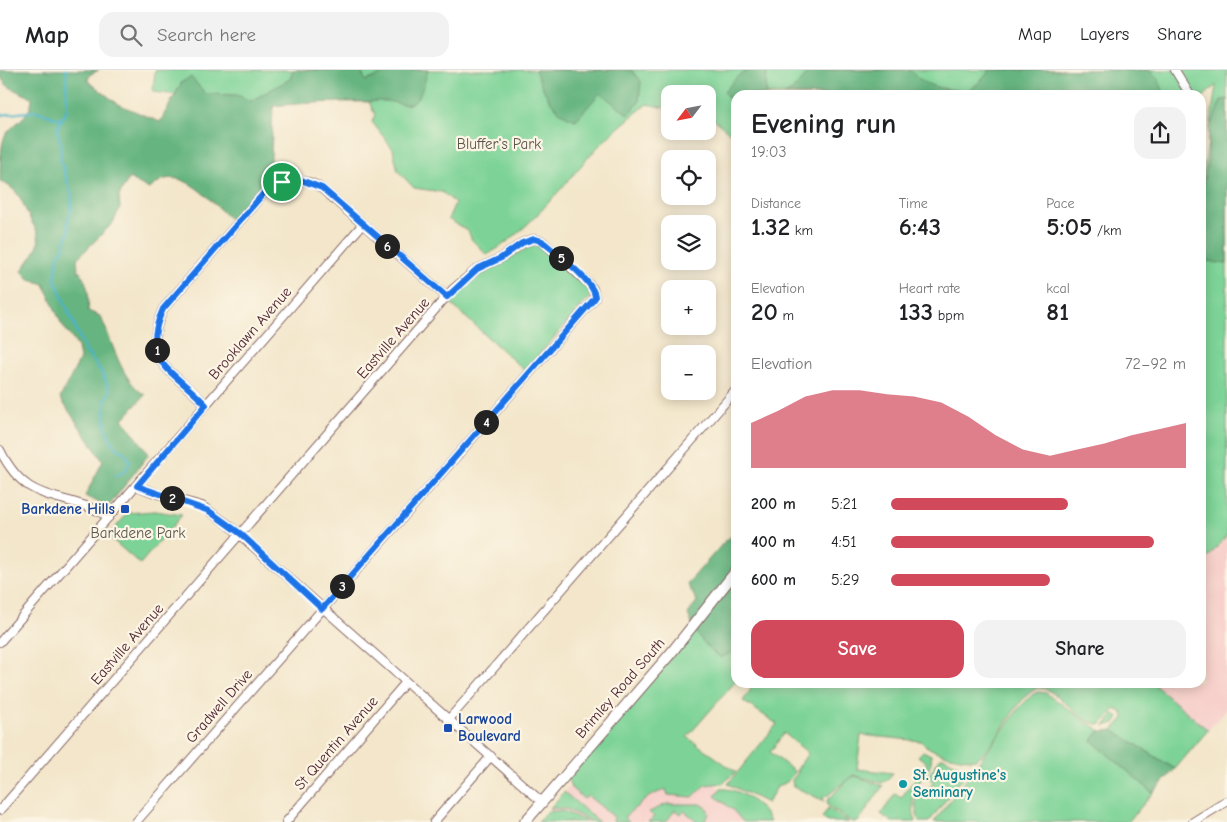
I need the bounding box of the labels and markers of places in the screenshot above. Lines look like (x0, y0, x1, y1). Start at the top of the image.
pin (261, 161, 303, 203)
pin: 6 (374, 234, 400, 258)
pin: 5 (548, 246, 574, 270)
pin: 1 (144, 338, 170, 362)
pin: 4 (474, 410, 498, 434)
pin: 2 (160, 486, 184, 510)
place label: Barkdene Hills (21, 500, 115, 518)
marker: Barkdene Hills (119, 503, 131, 515)
pin: 3 (330, 574, 354, 598)
place label: Larwood Boulevard (458, 710, 521, 745)
marker: Larwood Boulevard (442, 722, 454, 734)
place label: St. Augustine's Seminary (913, 766, 1006, 801)
marker: St. Augustine's Seminary (897, 778, 909, 790)

